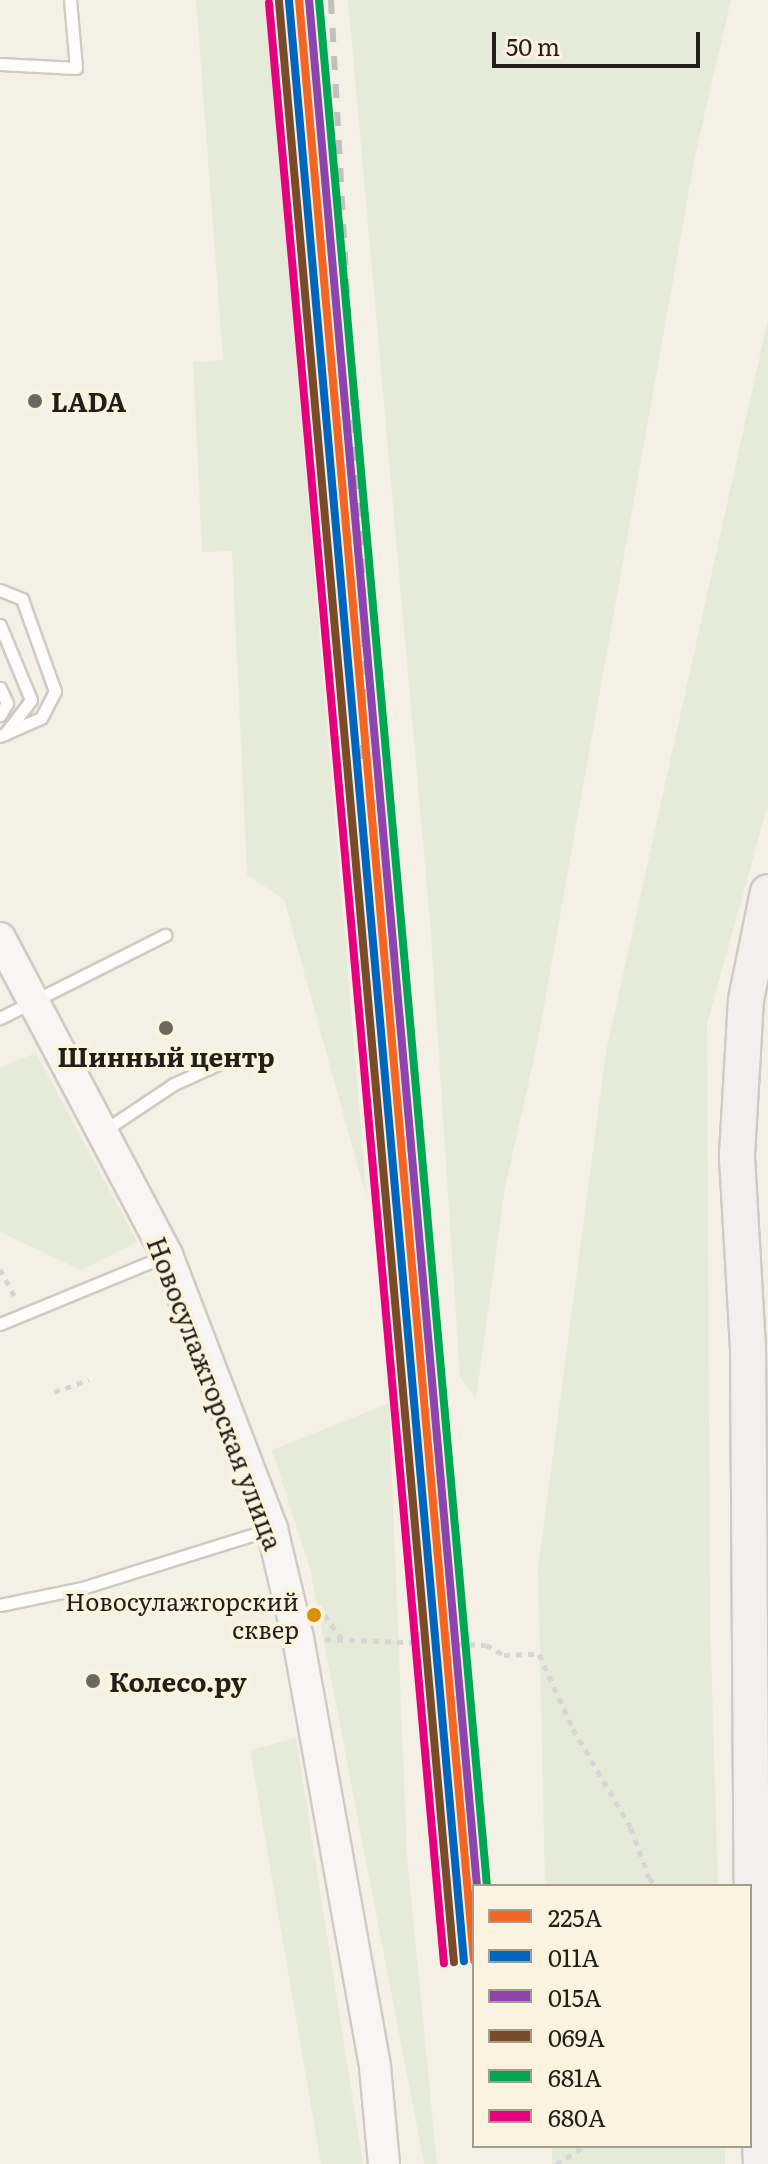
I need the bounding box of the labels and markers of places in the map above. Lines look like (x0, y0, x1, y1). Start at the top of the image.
place label: LADA (51, 385, 126, 417)
marker: LADA (26, 392, 44, 410)
marker: Шинный центр (157, 1019, 175, 1037)
place label: Шинный центр (57, 1040, 275, 1072)
place label: Новосулажгорский сквер (65, 1587, 299, 1643)
marker: Новосулажгорский сквер (306, 1607, 322, 1623)
place label: Колесо.ру (109, 1665, 247, 1697)
marker: Колесо.ру (84, 1672, 102, 1690)

